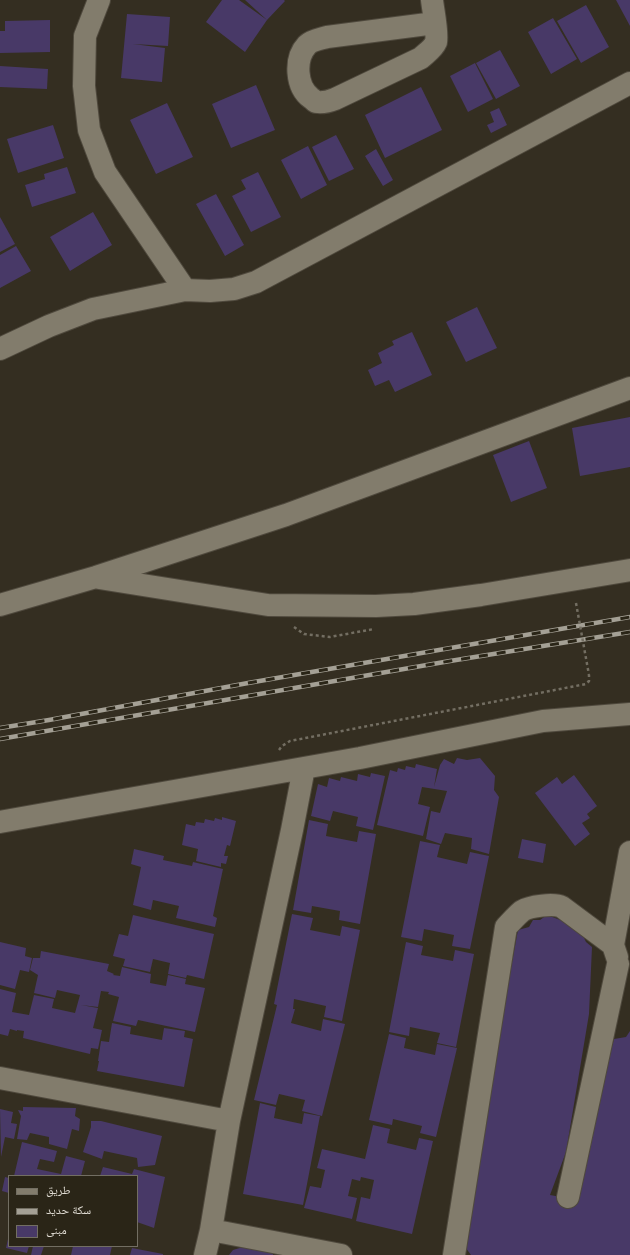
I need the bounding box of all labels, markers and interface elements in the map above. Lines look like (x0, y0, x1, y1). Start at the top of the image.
legend (8, 1175, 138, 1247)
text: طريق (46, 1181, 71, 1198)
text: سكة حديد (46, 1201, 91, 1218)
text: مبنى (46, 1221, 67, 1238)

